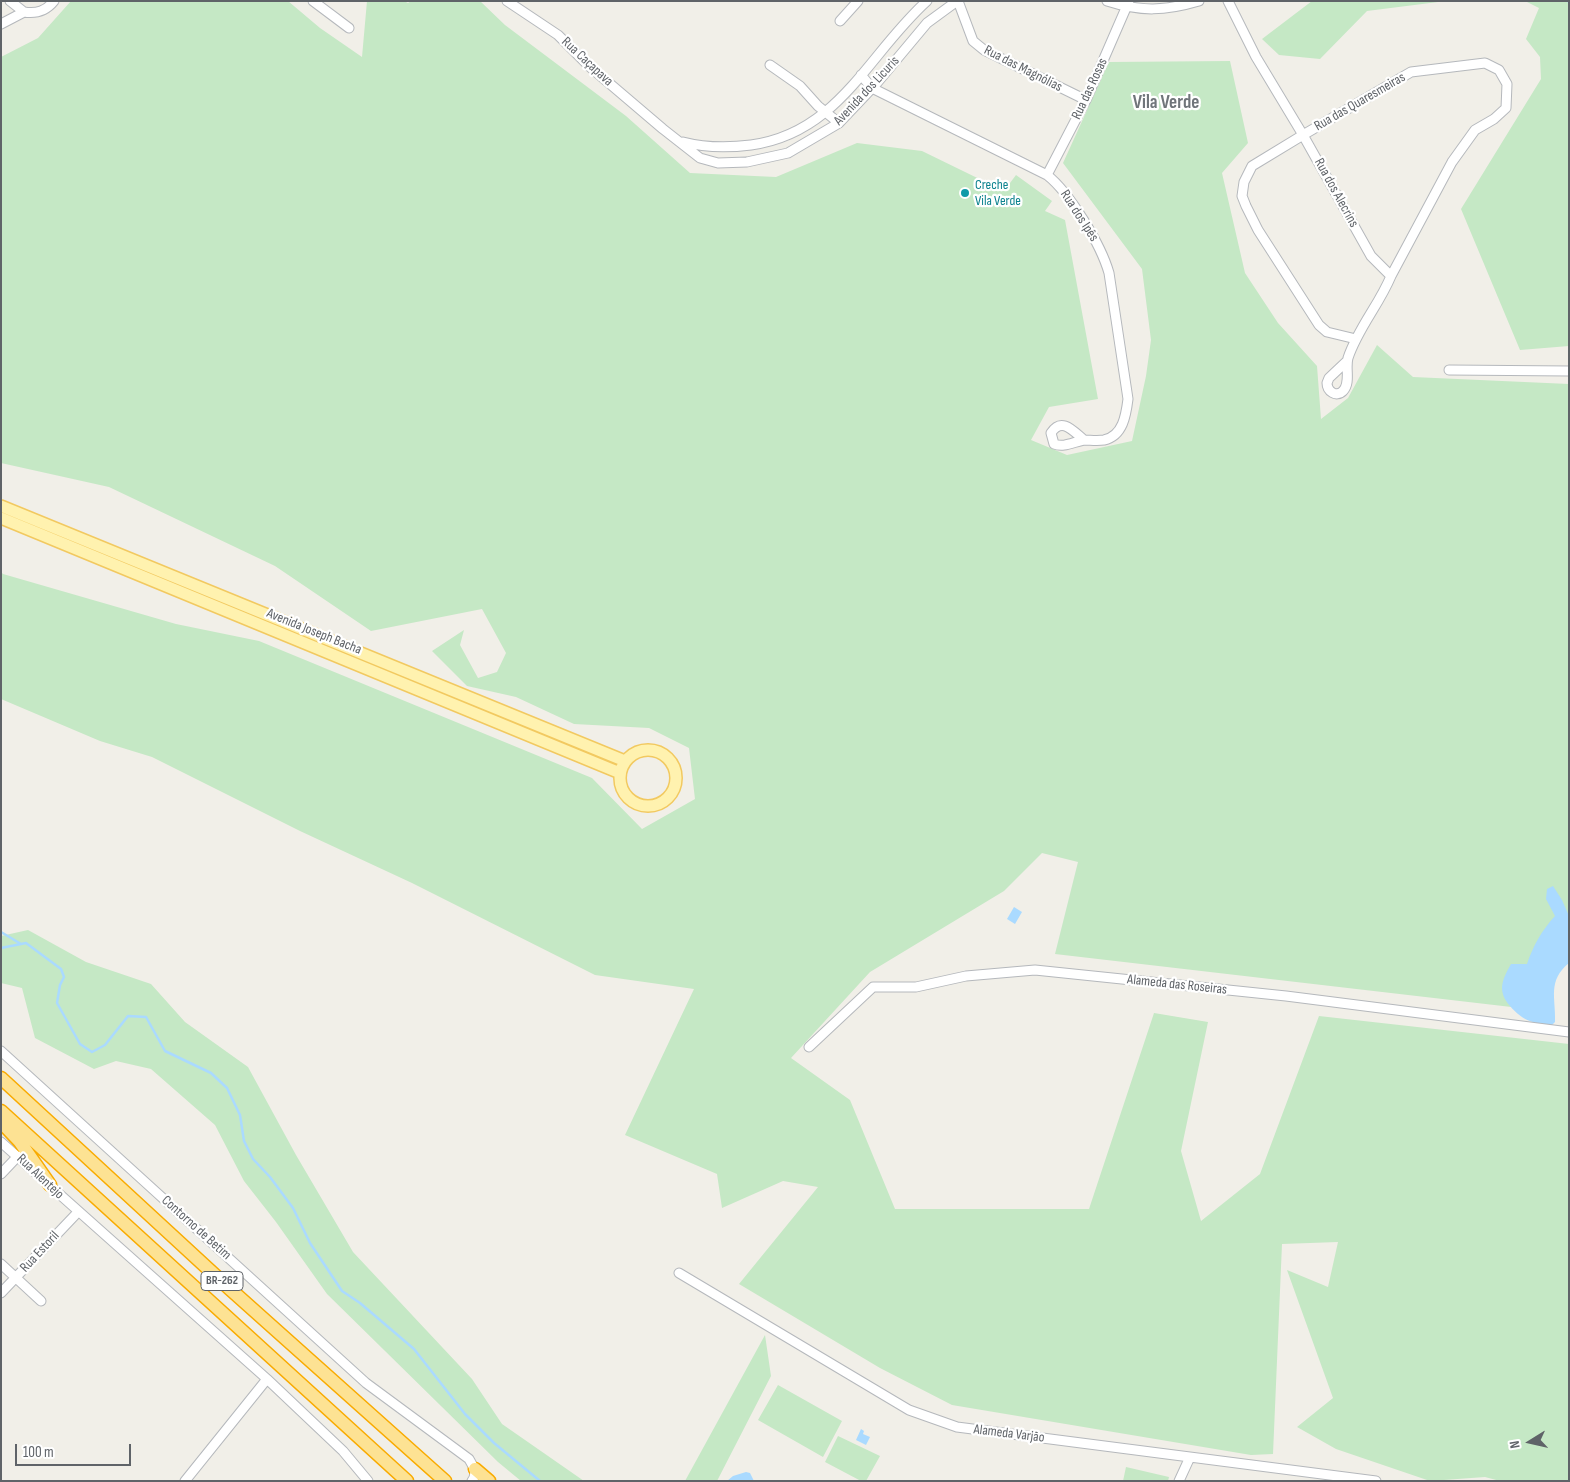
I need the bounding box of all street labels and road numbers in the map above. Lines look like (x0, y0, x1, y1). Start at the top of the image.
street label: Rua Caçapava (558, 34, 616, 90)
street label: Rua das Magnólias (981, 42, 1065, 96)
street label: Avenida dos Licuris (831, 53, 903, 129)
street label: Rua das Rosas (1068, 56, 1112, 122)
street label: Rua das Quaresmeiras (1311, 69, 1409, 135)
street label: Rua dos Alecrins (1310, 156, 1362, 230)
street label: Rua dos Ipês (1056, 187, 1102, 245)
street label: Avenida Joseph Bacha (264, 605, 364, 659)
street label: Alameda das Roseiras (1126, 971, 1228, 999)
street label: Rua Alentejo (13, 1151, 67, 1203)
street label: Contorno de Betim (158, 1192, 234, 1264)
street label: Rua Estoril (17, 1228, 63, 1276)
road number: BR-262 (201, 1272, 243, 1290)
street label: Alameda Varjão (973, 1421, 1045, 1447)

